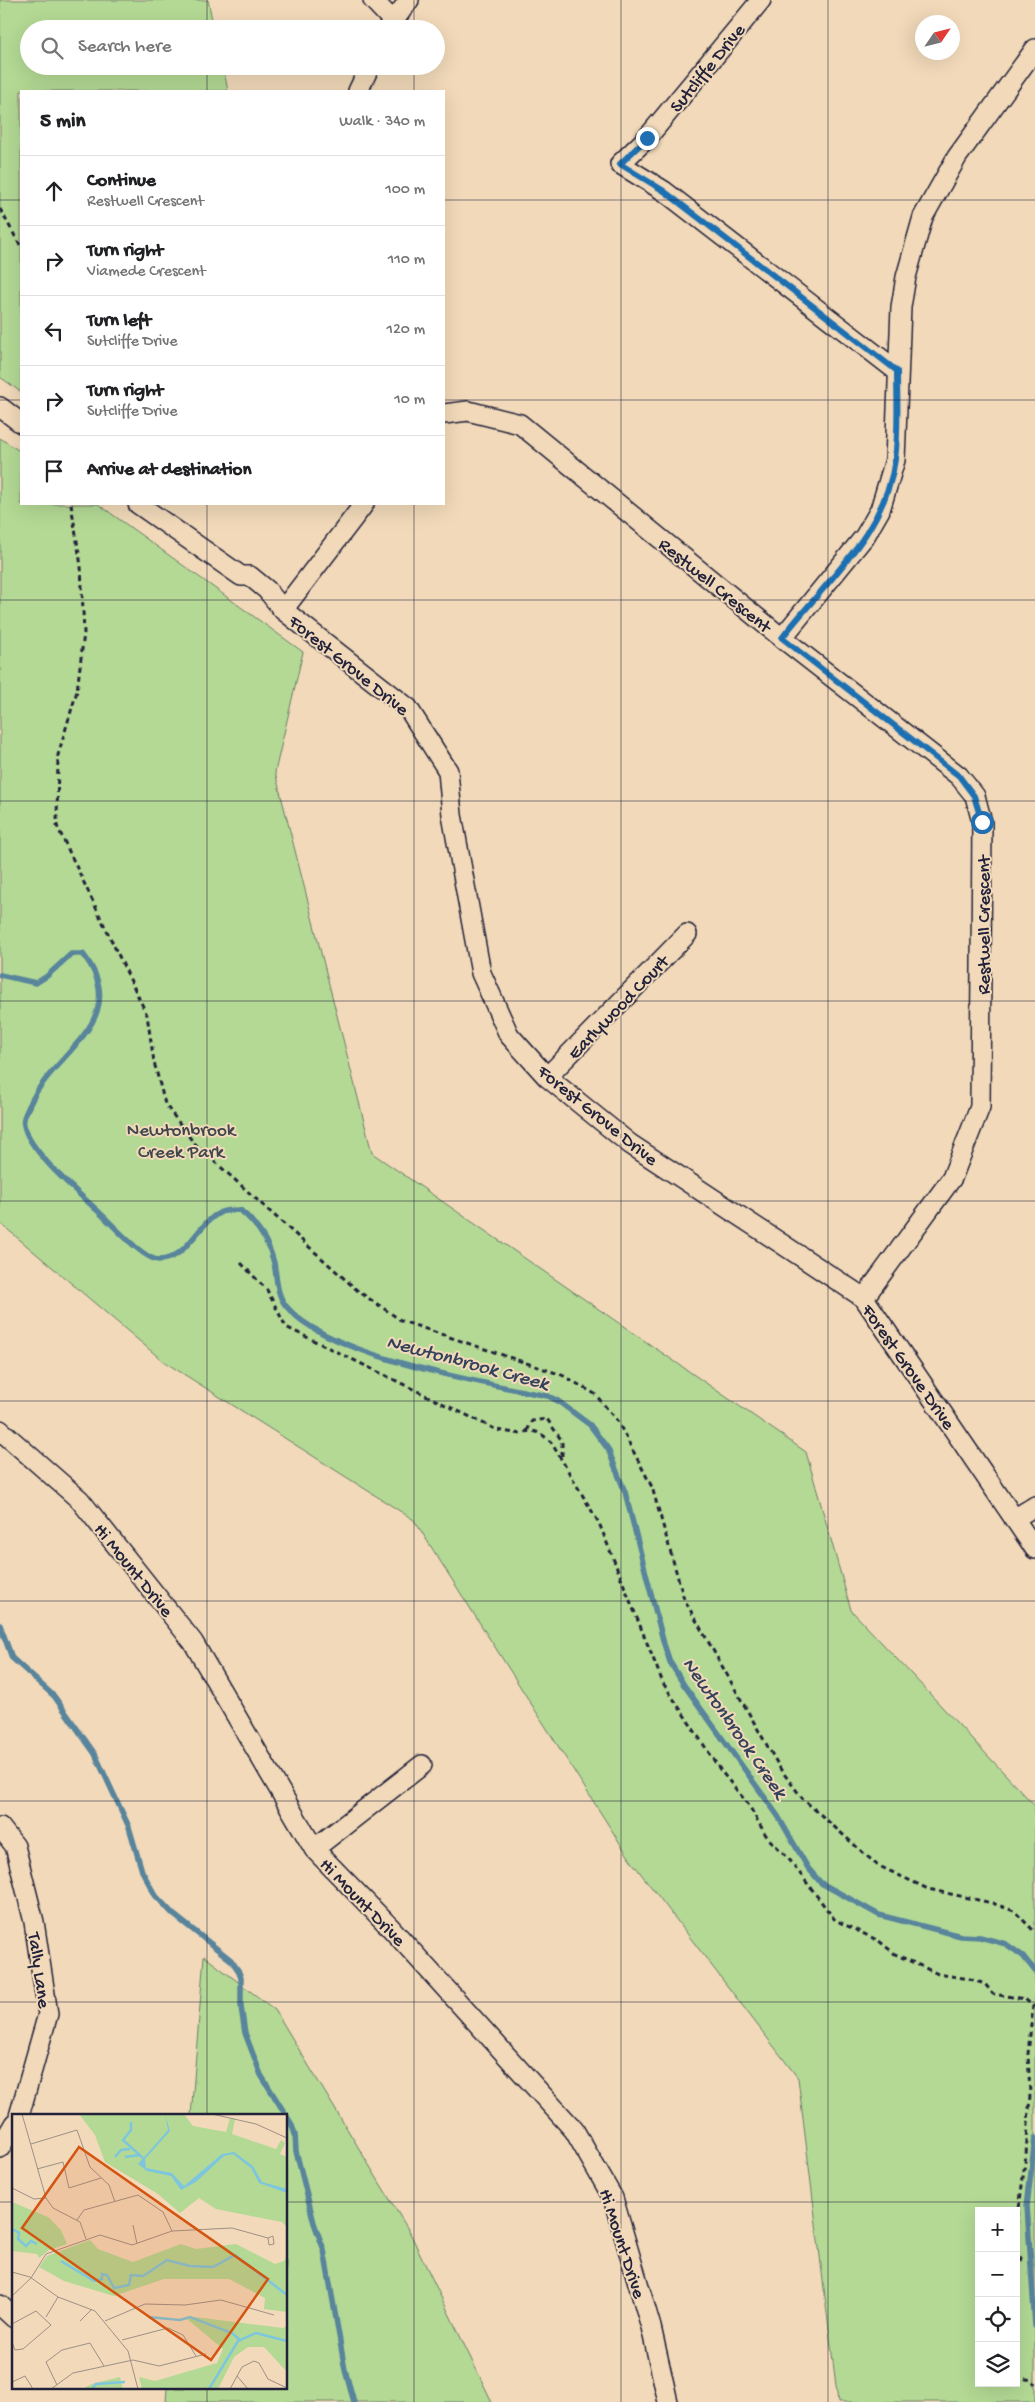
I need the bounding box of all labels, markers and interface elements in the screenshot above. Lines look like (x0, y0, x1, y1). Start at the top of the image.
north arrow (915, 15, 960, 60)
search box (20, 20, 445, 75)
street label: Sutcliffe Drive (666, 20, 752, 118)
icon: search (38, 34, 66, 62)
text: Search here (78, 36, 172, 59)
text: 5 min (40, 110, 85, 135)
text: Walk · 340 m (339, 113, 425, 132)
route end (636, 127, 659, 150)
text: Continue (87, 170, 156, 193)
icon: ahead (40, 177, 68, 205)
text: 100 m (385, 181, 425, 200)
text: Restwell Crescent (87, 193, 204, 212)
text: Turn right (87, 240, 163, 263)
icon: right (40, 247, 68, 275)
text: 110 m (388, 251, 425, 270)
text: Viamede Crescent (87, 263, 206, 282)
text: Turn left (87, 310, 151, 333)
icon: left (40, 317, 68, 345)
text: 120 m (386, 321, 425, 340)
text: Sutcliffe Drive (87, 333, 178, 352)
text: Turn right (87, 380, 163, 403)
icon: right (40, 387, 68, 415)
text: 10 m (394, 391, 425, 410)
text: Sutcliffe Drive (87, 403, 178, 422)
icon: arrive (40, 457, 68, 485)
text: Arrive at destination (87, 459, 251, 482)
street label: Restwell Crescent (653, 534, 777, 641)
street label: Forest Grove Drive (282, 611, 413, 722)
route start (971, 811, 994, 834)
street label: Restwell Crescent (974, 853, 997, 994)
street label: Earlywood Court (564, 950, 677, 1065)
street label: Forest Grove Drive (531, 1061, 662, 1172)
park label: Newtonbrook Creek Park (127, 1120, 237, 1165)
street label: Forest Grove Drive (855, 1300, 959, 1435)
water label: Newtonbrook Creek (384, 1332, 552, 1398)
street label: Hi Mount Drive (87, 1520, 177, 1623)
water label: Newtonbrook Creek (676, 1654, 791, 1805)
street label: Hi Mount Drive (314, 1854, 410, 1953)
street label: Tally Lane (21, 1930, 54, 2010)
inset map (12, 2114, 288, 2390)
street label: Hi Mount Drive (592, 2186, 649, 2302)
map controls (975, 2207, 1020, 2387)
button: + (975, 2207, 1020, 2252)
button: − (975, 2252, 1020, 2297)
button: locate (975, 2297, 1020, 2342)
button: layers (975, 2342, 1020, 2387)

